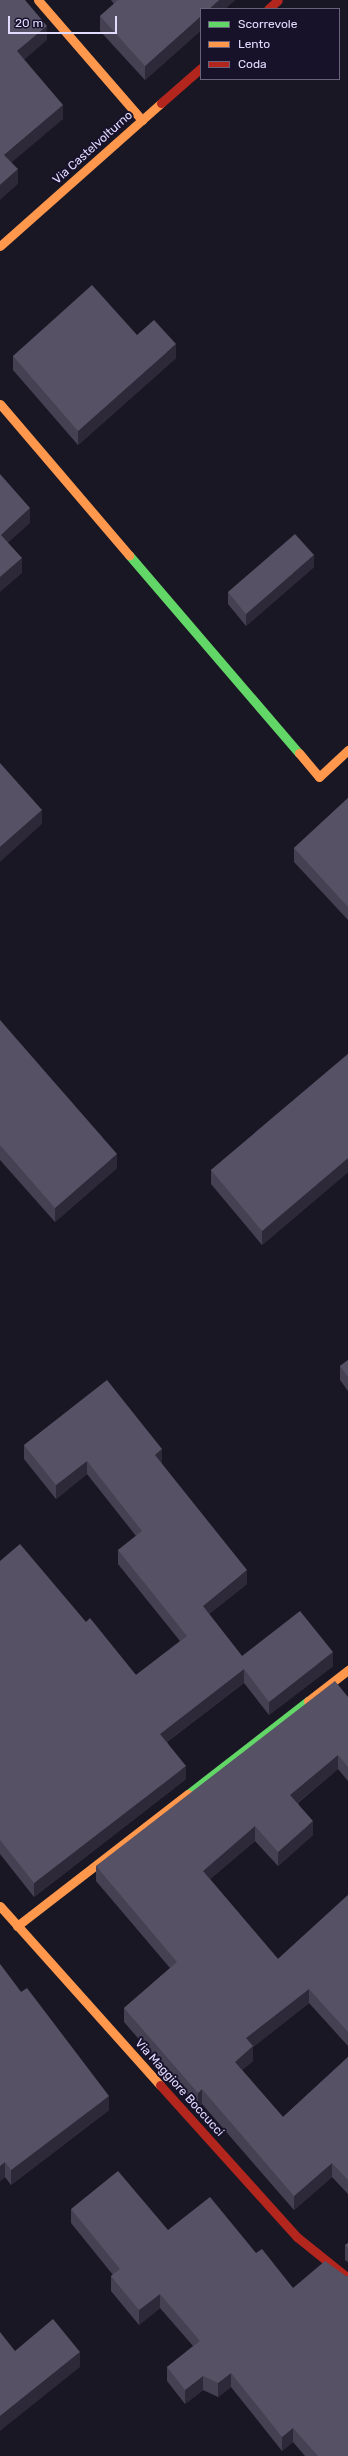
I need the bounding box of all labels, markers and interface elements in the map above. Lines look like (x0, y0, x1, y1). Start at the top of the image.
scale bar (10, 8, 119, 34)
legend (200, 8, 340, 80)
text: 20 m (15, 16, 43, 30)
text: Scorrevole (238, 17, 297, 31)
text: Lento (238, 37, 270, 51)
text: Coda (238, 57, 267, 71)
street label: Via Castelvolturno (50, 108, 136, 188)
street label: Via Maggiore Boccucci (131, 2036, 227, 2140)

